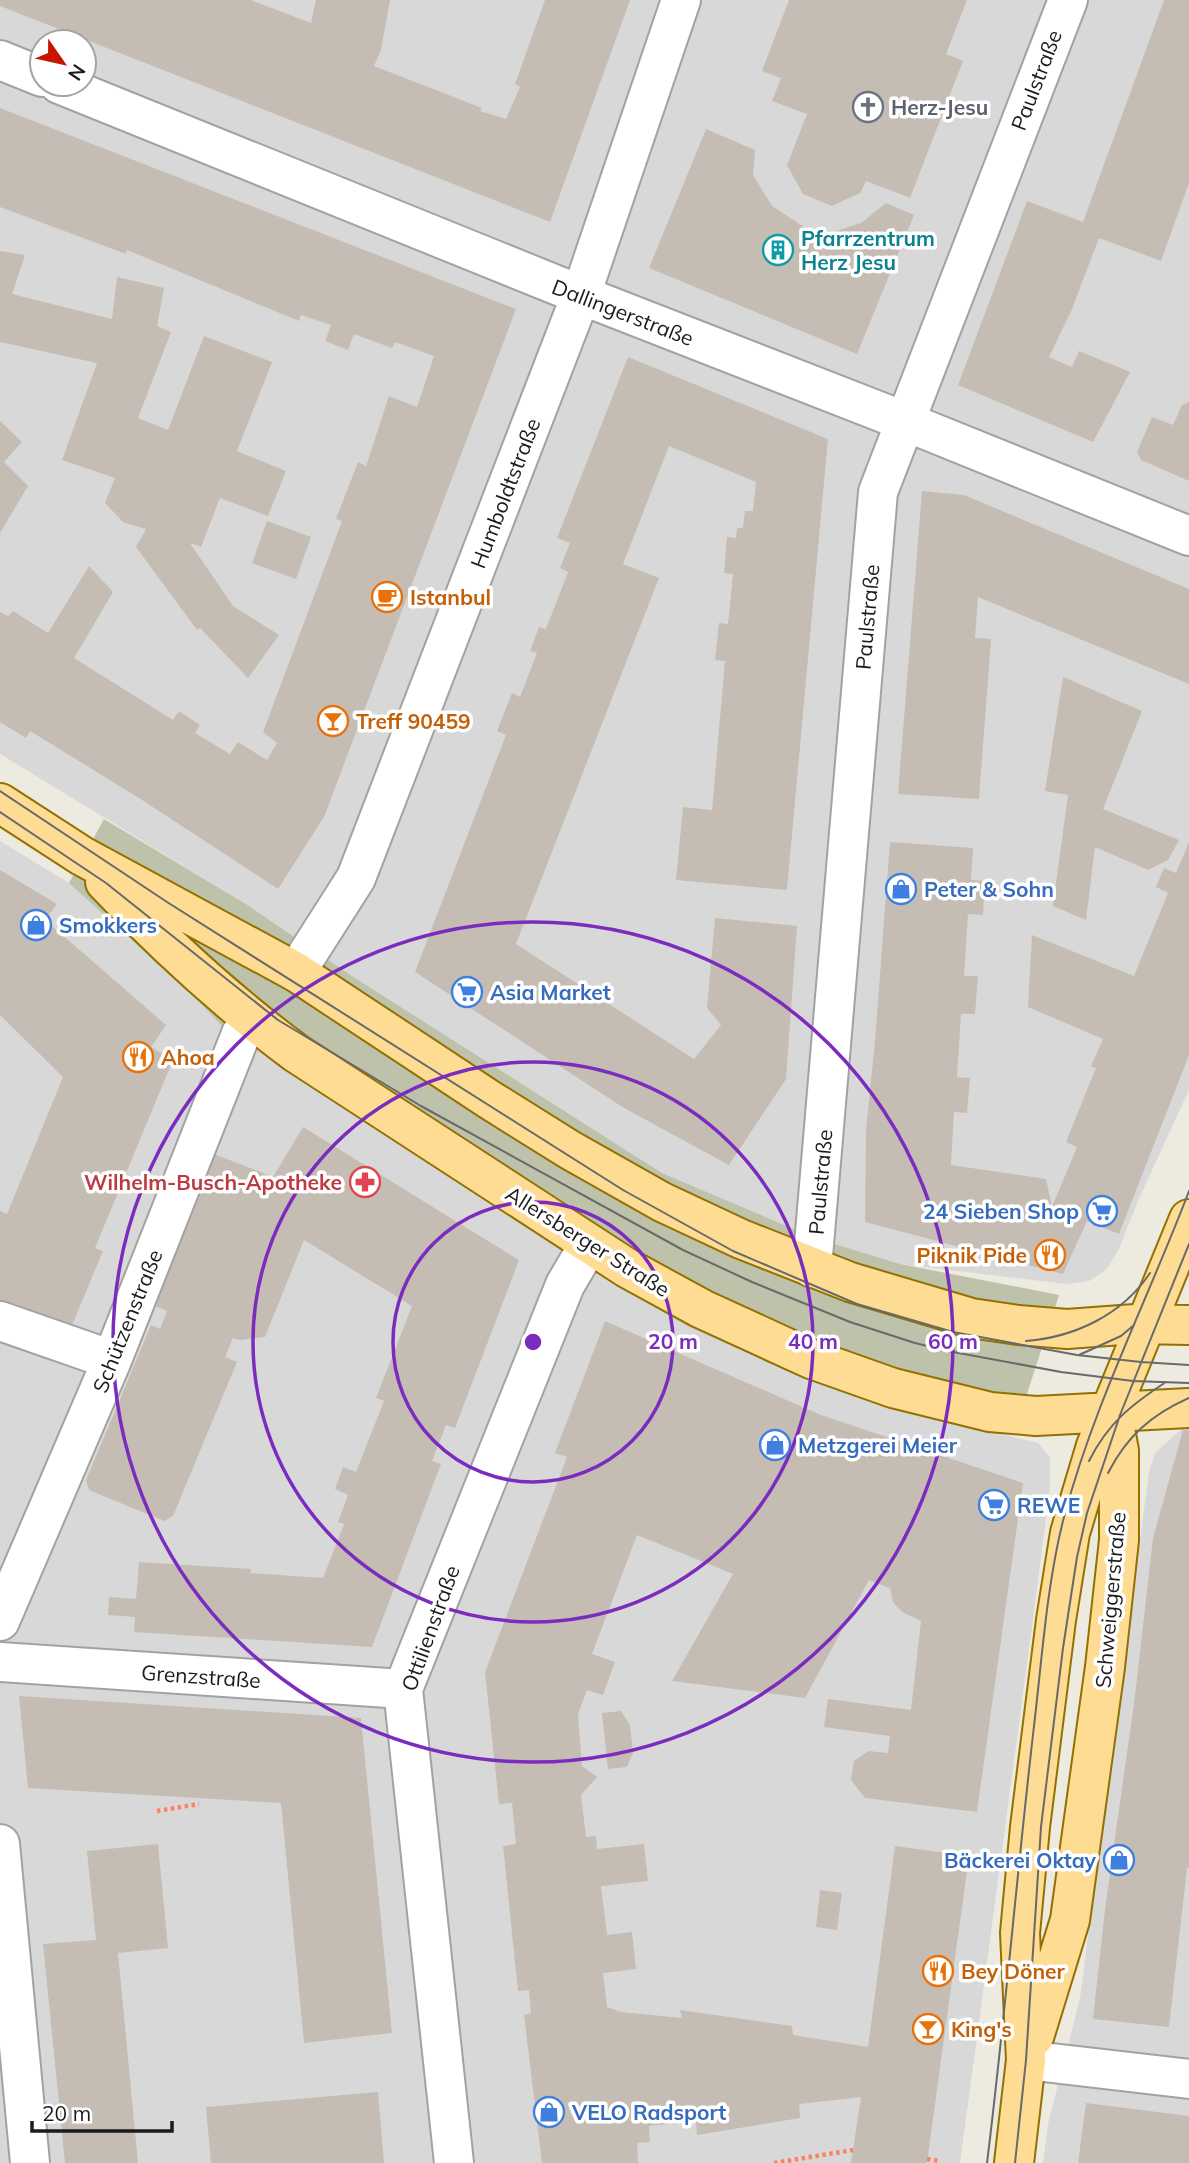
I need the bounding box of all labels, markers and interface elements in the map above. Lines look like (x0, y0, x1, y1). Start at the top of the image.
street label: Paulstraße (1005, 26, 1067, 134)
north arrow (28, 28, 98, 98)
text: N (63, 60, 91, 85)
church icon: Herz-Jesu (851, 90, 885, 124)
place label: Herz-Jesu (891, 94, 988, 120)
place label: Pfarrzentrum Herz Jesu (801, 225, 935, 275)
building icon: Pfarrzentrum Herz Jesu (761, 233, 795, 267)
street label: Dallingerstraße (548, 273, 698, 351)
street label: Humboldtstraße (464, 414, 546, 572)
street label: Paulstraße (849, 563, 885, 671)
cafe icon: Istanbul (370, 580, 404, 614)
place label: Istanbul (410, 584, 491, 610)
bar icon: Treff 90459 (316, 704, 350, 738)
place label: Treff 90459 (356, 708, 471, 734)
shop icon: Peter & Sohn (884, 872, 918, 906)
place label: Peter & Sohn (924, 876, 1054, 902)
shop icon: Smokkers (19, 908, 53, 942)
place label: Smokkers (59, 912, 157, 938)
supermarket icon: Asia Market (450, 975, 484, 1009)
place label: Asia Market (490, 979, 611, 1005)
restaurant icon: Ahoa (121, 1040, 155, 1074)
place label: Ahoa (161, 1044, 215, 1070)
street label: Paulstraße (802, 1128, 838, 1236)
pharmacy icon: Wilhelm-Busch-Apotheke (348, 1165, 382, 1199)
place label: Wilhelm-Busch-Apotheke (84, 1169, 342, 1195)
street label: Allersberger Straße (501, 1180, 675, 1302)
supermarket icon: 24 Sieben Shop (1085, 1194, 1119, 1228)
place label: 24 Sieben Shop (923, 1198, 1079, 1224)
restaurant icon: Piknik Pide (1033, 1238, 1067, 1272)
place label: Piknik Pide (916, 1242, 1027, 1268)
street label: Schützenstraße (86, 1246, 168, 1396)
text: 20 m (648, 1328, 698, 1354)
text: 40 m (788, 1328, 838, 1354)
text: 60 m (928, 1328, 978, 1354)
centre of rings (521, 1330, 545, 1354)
shop icon: Metzgerei Meier (758, 1428, 792, 1462)
place label: Metzgerei Meier (798, 1432, 958, 1458)
supermarket icon: REWE (977, 1488, 1011, 1522)
place label: REWE (1017, 1492, 1080, 1518)
street label: Schweiggerstraße (1089, 1511, 1131, 1689)
street label: Ottilienstraße (395, 1562, 465, 1694)
street label: Grenzstraße (140, 1659, 262, 1693)
shop icon: Bäckerei Oktay (1102, 1843, 1136, 1877)
place label: Bäckerei Oktay (944, 1847, 1097, 1873)
restaurant icon: Bey Döner (921, 1954, 955, 1988)
place label: Bey Döner (961, 1958, 1066, 1984)
bar icon: King's (911, 2012, 945, 2046)
place label: King's (951, 2016, 1012, 2042)
scale bar (32, 2090, 172, 2134)
shop icon: VELO Radsport (532, 2095, 566, 2129)
place label: VELO Radsport (571, 2099, 726, 2125)
text: 20 m (42, 2100, 91, 2126)

